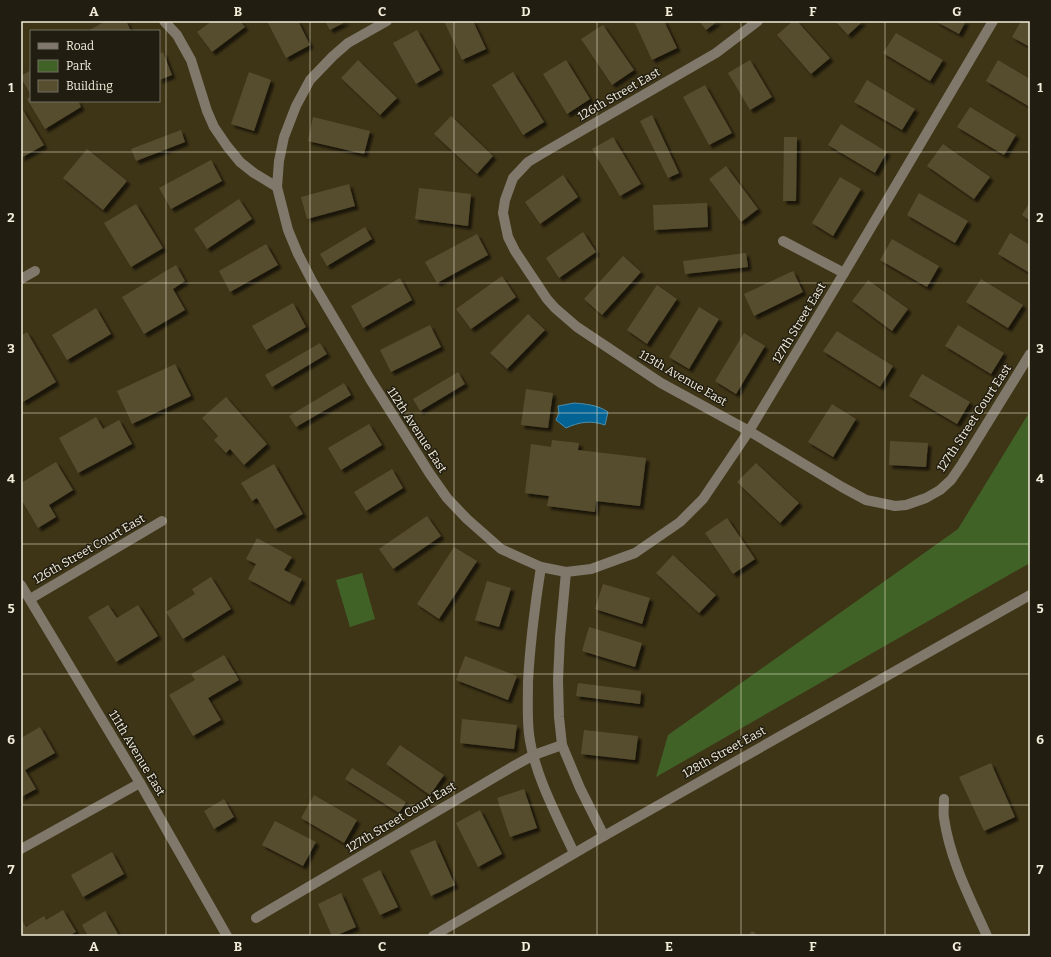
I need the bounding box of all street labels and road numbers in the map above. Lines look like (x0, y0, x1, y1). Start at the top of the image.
street label: 126th Street East (575, 64, 663, 123)
street label: 127th Street East (769, 280, 829, 366)
street label: 113th Avenue East (637, 347, 730, 409)
street label: 127th Street Court East (934, 361, 1014, 474)
street label: 112th Avenue East (384, 385, 450, 476)
street label: 126th Street Court East (31, 511, 148, 587)
street label: 111th Avenue East (106, 708, 168, 799)
street label: 128th Street East (680, 723, 769, 781)
street label: 127th Street Court East (344, 778, 459, 855)

